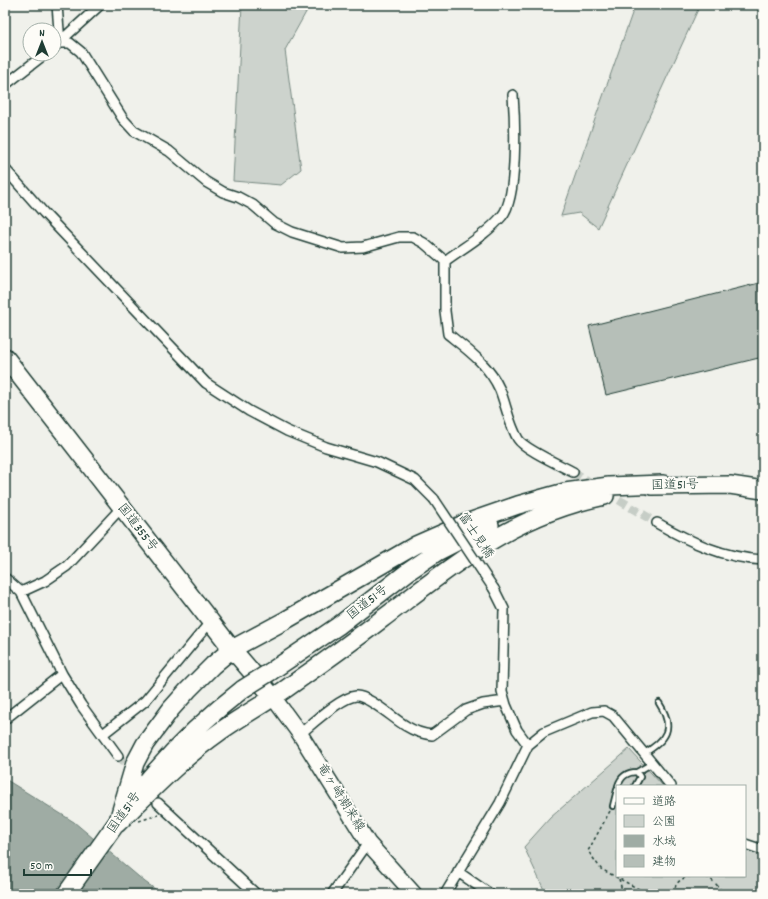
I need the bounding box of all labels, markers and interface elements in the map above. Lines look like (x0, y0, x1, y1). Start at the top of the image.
north arrow (22, 22, 62, 62)
text: N (39, 26, 45, 42)
street label: 国道51号 (651, 476, 699, 496)
street label: 国道355号 (112, 500, 162, 556)
street label: 富士見橋 (453, 509, 497, 563)
street label: 国道51号 (343, 581, 393, 625)
street label: 竜ヶ崎潮来線 (311, 760, 369, 837)
legend (616, 785, 746, 877)
street label: 国道51号 (103, 788, 147, 838)
text: 道路 (652, 794, 676, 811)
text: 公園 (652, 814, 676, 831)
text: 水域 (652, 834, 676, 851)
scale bar (24, 851, 91, 877)
text: 建物 (652, 854, 676, 871)
text: 50 m (30, 858, 53, 875)

